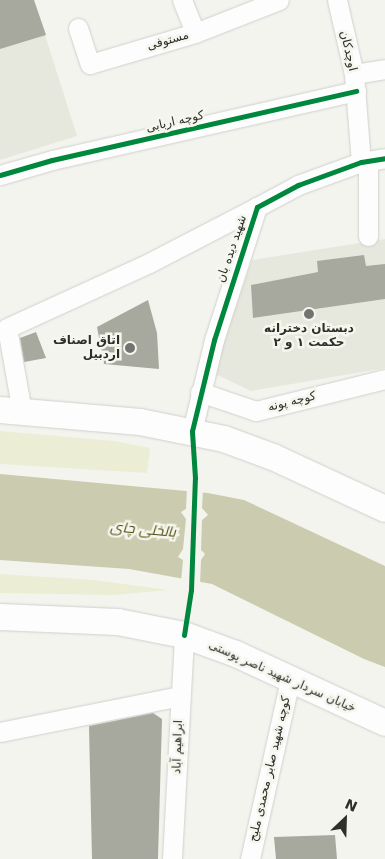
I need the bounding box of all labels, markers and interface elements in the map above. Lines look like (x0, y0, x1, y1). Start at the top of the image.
street label: مستوفی (145, 28, 191, 54)
street label: اوچدکان (336, 29, 360, 73)
street label: کوچه اربابی (145, 108, 205, 136)
street label: شهید دیده بان (214, 213, 250, 285)
marker: دبستان دخترانه حکمت ۱ و ۲ (303, 308, 315, 320)
place label: دبستان دخترانه حکمت ۱ و ۲ (264, 322, 354, 350)
place label: اتاق اصناف اردبیل (53, 334, 120, 362)
marker: اتاق اصناف اردبیل (124, 342, 136, 354)
street label: کوچه پونه (267, 389, 317, 415)
water label: بالخلی چای (110, 518, 176, 540)
street label: خیابان سردار شهید ناصر پوستی (206, 638, 358, 716)
street label: کوچه شهید صابر محمدی ملیح (246, 695, 294, 843)
street label: ابراهیم آباد (170, 720, 186, 774)
north arrow (320, 794, 370, 844)
text: N (342, 796, 360, 815)

